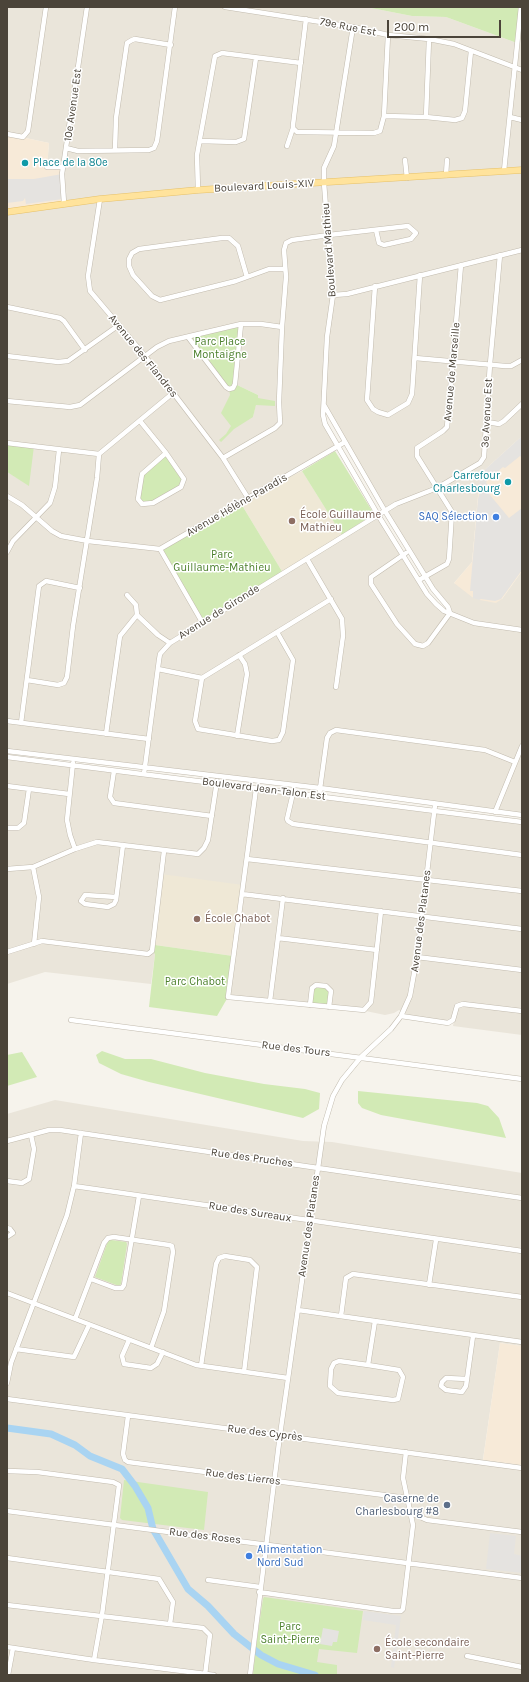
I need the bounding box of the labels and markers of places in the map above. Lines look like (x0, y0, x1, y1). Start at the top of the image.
place label: Place de la 80e (33, 156, 108, 170)
marker: Place de la 80e (20, 158, 30, 168)
place label: Carrefour Charlesbourg (433, 469, 500, 495)
marker: Carrefour Charlesbourg (503, 477, 513, 487)
place label: École Guillaume Mathieu (300, 508, 381, 534)
place label: SAQ Sélection (418, 510, 488, 524)
marker: SAQ Sélection (491, 512, 501, 522)
marker: École Guillaume Mathieu (287, 516, 297, 526)
place label: École Chabot (205, 912, 270, 926)
marker: École Chabot (192, 914, 202, 924)
place label: Caserne de Charlesbourg #8 (356, 1492, 439, 1518)
marker: Caserne de Charlesbourg #8 (442, 1500, 452, 1510)
place label: Alimentation Nord Sud (257, 1543, 323, 1569)
marker: Alimentation Nord Sud (244, 1551, 254, 1561)
place label: École secondaire Saint-Pierre (385, 1636, 469, 1662)
marker: École secondaire Saint-Pierre (372, 1644, 382, 1654)

